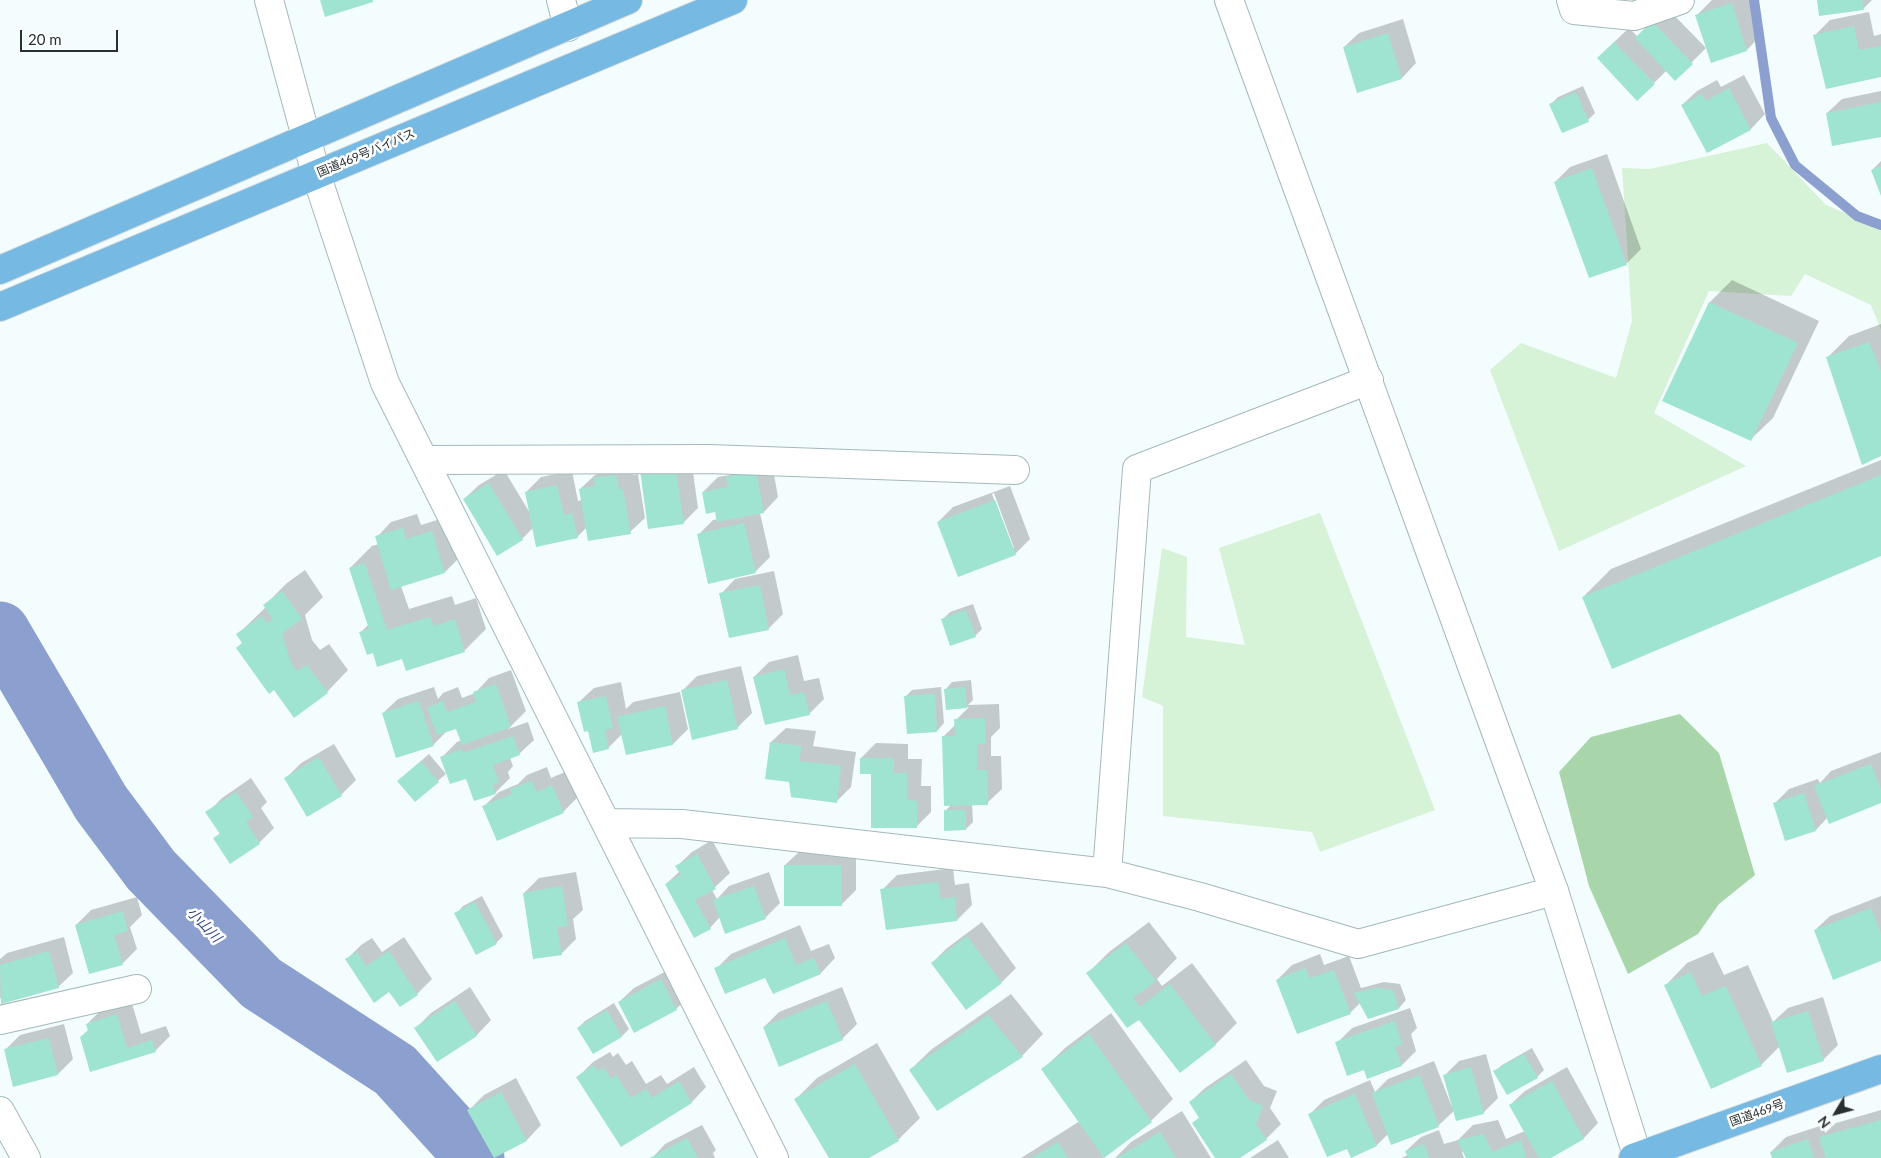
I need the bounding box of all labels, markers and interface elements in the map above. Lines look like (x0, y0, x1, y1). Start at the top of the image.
scale bar (22, 20, 120, 52)
text: 20 m (28, 30, 62, 48)
street label: 国道469号バイパス (315, 126, 417, 180)
water label: 小山川 (183, 904, 225, 946)
north arrow (1811, 1088, 1861, 1138)
street label: 国道469号 (1728, 1097, 1786, 1129)
text: N (1814, 1113, 1834, 1132)

